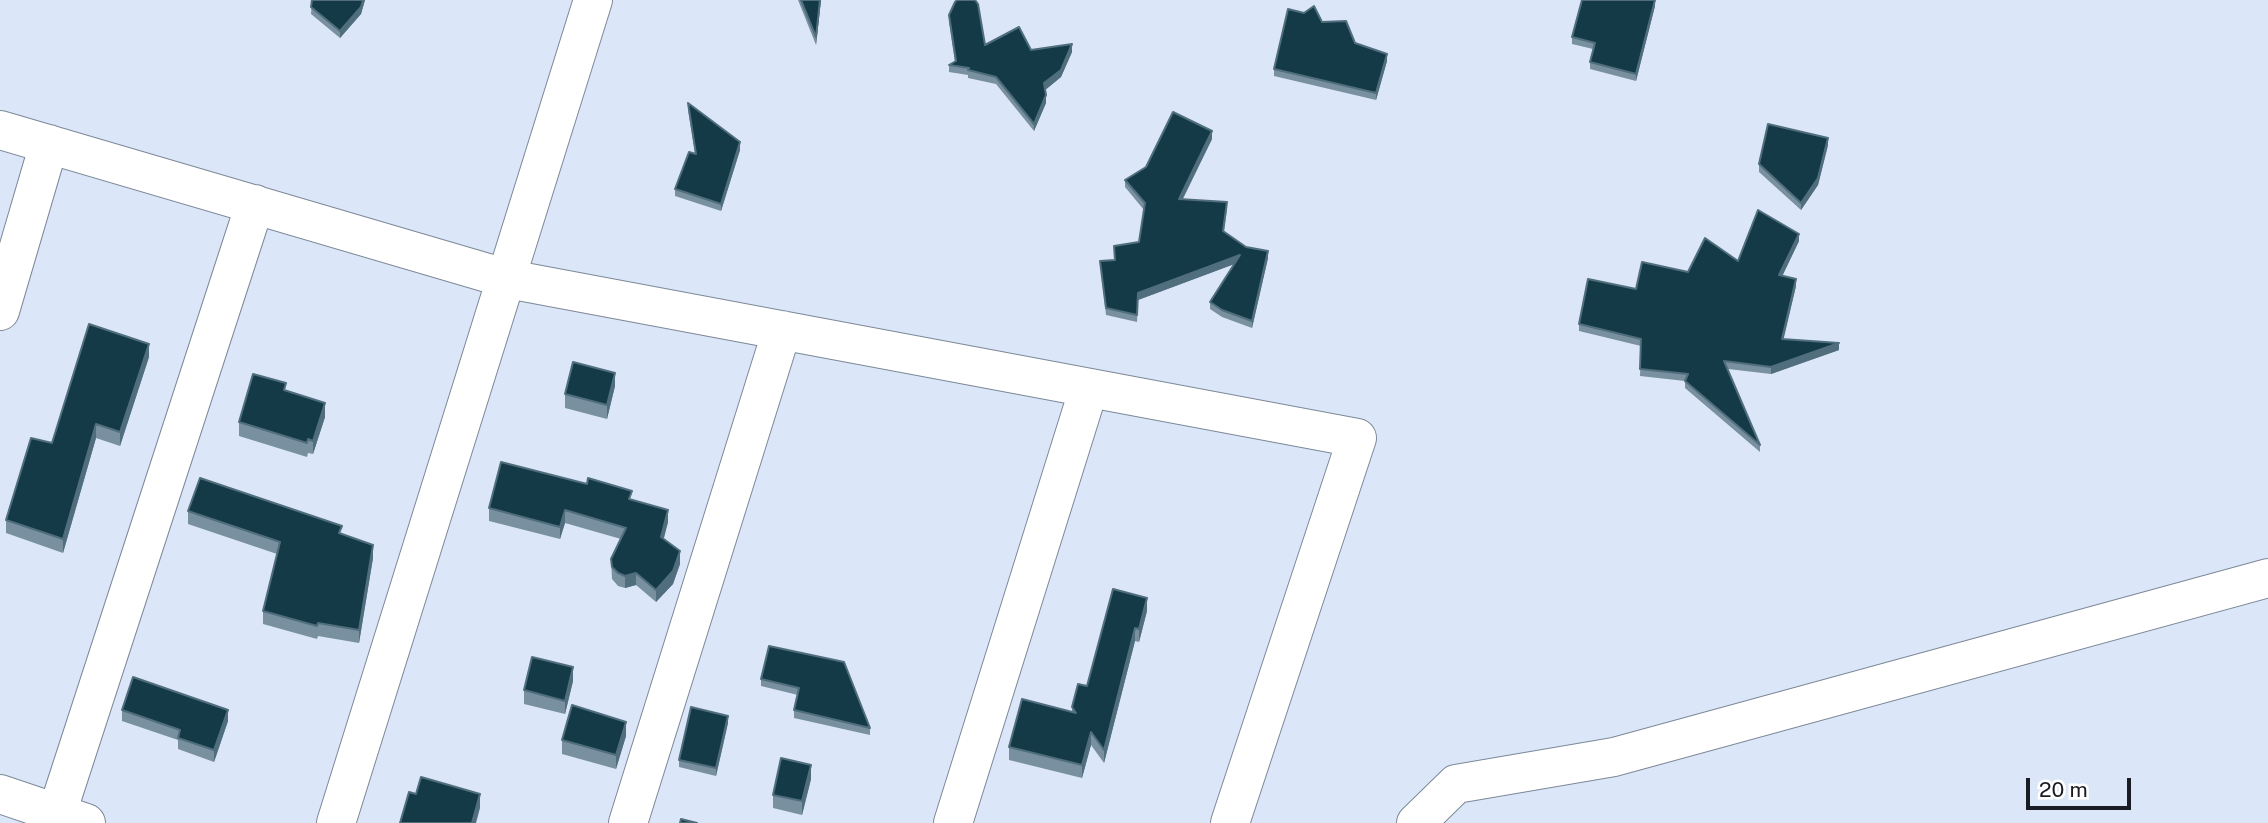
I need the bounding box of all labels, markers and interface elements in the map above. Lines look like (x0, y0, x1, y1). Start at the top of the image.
scale bar (2030, 764, 2135, 808)
text: 20 m (2039, 777, 2088, 802)

